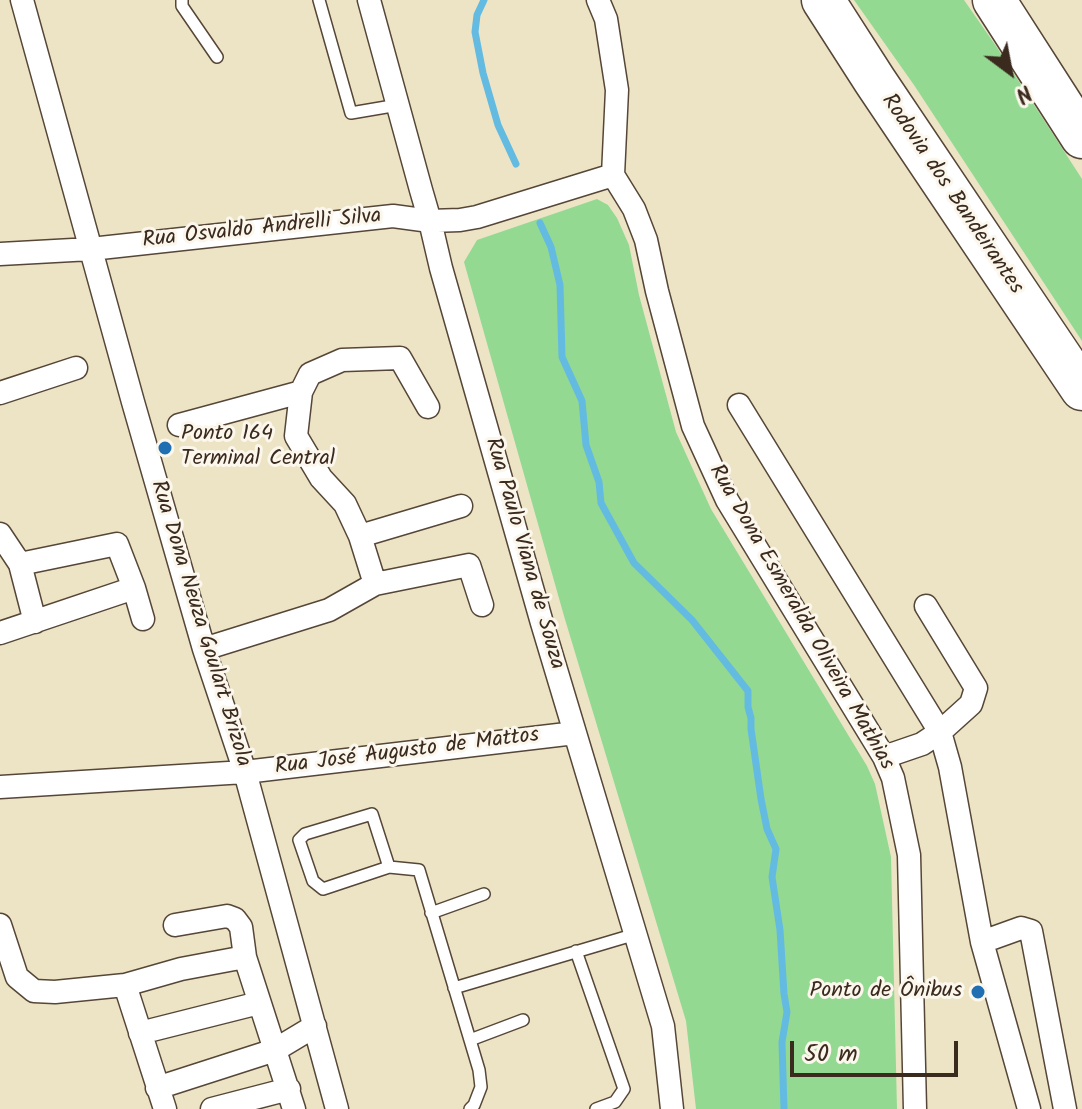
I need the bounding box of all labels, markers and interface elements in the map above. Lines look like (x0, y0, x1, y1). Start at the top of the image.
north arrow (970, 32, 1050, 112)
text: N (1008, 74, 1038, 111)
street label: Rodovia dos Bandeirantes (874, 90, 1028, 300)
street label: Rua Osvaldo Andrelli Silva (141, 204, 383, 256)
place label: Ponto 164 Terminal Central (181, 422, 335, 474)
street label: Rua Paulo Viana de Souza (477, 435, 569, 673)
marker: Ponto 164 Terminal Central (156, 439, 174, 457)
street label: Rua Dona Esmeralda Oliveira Mathias (702, 461, 898, 775)
street label: Rua Dona Neuza Goulart Brizola (143, 478, 255, 770)
street label: Rua José Augusto de Mattos (273, 724, 541, 782)
place label: Ponto de Ônibus (809, 979, 962, 1005)
marker: Ponto de Ônibus (969, 983, 987, 1001)
scale bar (794, 1025, 962, 1075)
text: 50 m (804, 1035, 858, 1074)

